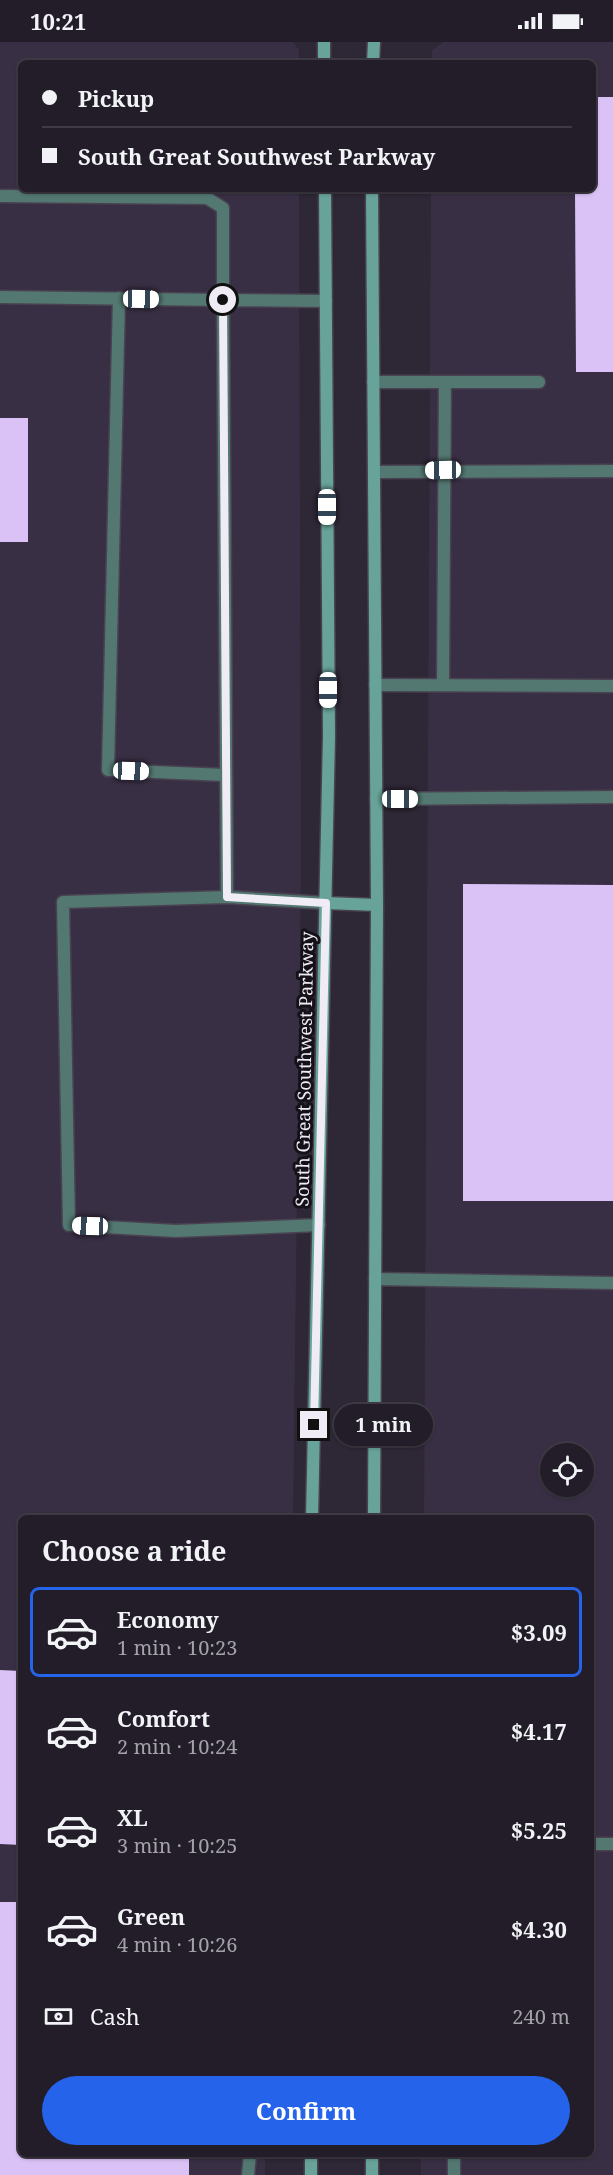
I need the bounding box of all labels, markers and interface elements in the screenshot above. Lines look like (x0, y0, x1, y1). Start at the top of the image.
text: 10:21 (30, 6, 86, 36)
text: Pickup (78, 83, 154, 113)
text: South Great Southwest Parkway (78, 141, 435, 171)
route start (209, 286, 236, 313)
car (123, 290, 159, 308)
car (425, 461, 461, 479)
car (318, 489, 336, 525)
car (319, 672, 337, 708)
car (113, 761, 149, 781)
car (382, 790, 418, 808)
street label: South Great Southwest Parkway (290, 930, 318, 1207)
car (72, 1216, 108, 1236)
callout: 1 min (335, 1404, 434, 1446)
route end (300, 1411, 327, 1438)
text: 1 min (355, 1411, 412, 1438)
map controls (540, 1443, 594, 1497)
button: locate (540, 1443, 594, 1497)
text: Choose a ride (42, 1532, 227, 1569)
text: Economy (117, 1604, 219, 1634)
icon: car (45, 1605, 99, 1659)
text: $3.09 (511, 1617, 567, 1647)
text: 1 min · 10:23 (117, 1634, 237, 1661)
text: Comfort (117, 1703, 210, 1733)
icon: car (45, 1704, 99, 1758)
text: $4.17 (511, 1716, 567, 1746)
text: 2 min · 10:24 (117, 1733, 237, 1760)
text: XL (117, 1802, 148, 1832)
icon: car (45, 1803, 99, 1857)
text: $5.25 (511, 1815, 567, 1845)
text: 3 min · 10:25 (117, 1832, 237, 1859)
text: Green (117, 1901, 185, 1931)
icon: car (45, 1902, 99, 1956)
text: $4.30 (511, 1914, 567, 1944)
text: 4 min · 10:26 (117, 1931, 237, 1958)
icon: cash (42, 2000, 75, 2033)
text: Cash (90, 2001, 140, 2031)
text: 240 m (512, 2003, 570, 2030)
button: Confirm (42, 2076, 570, 2145)

